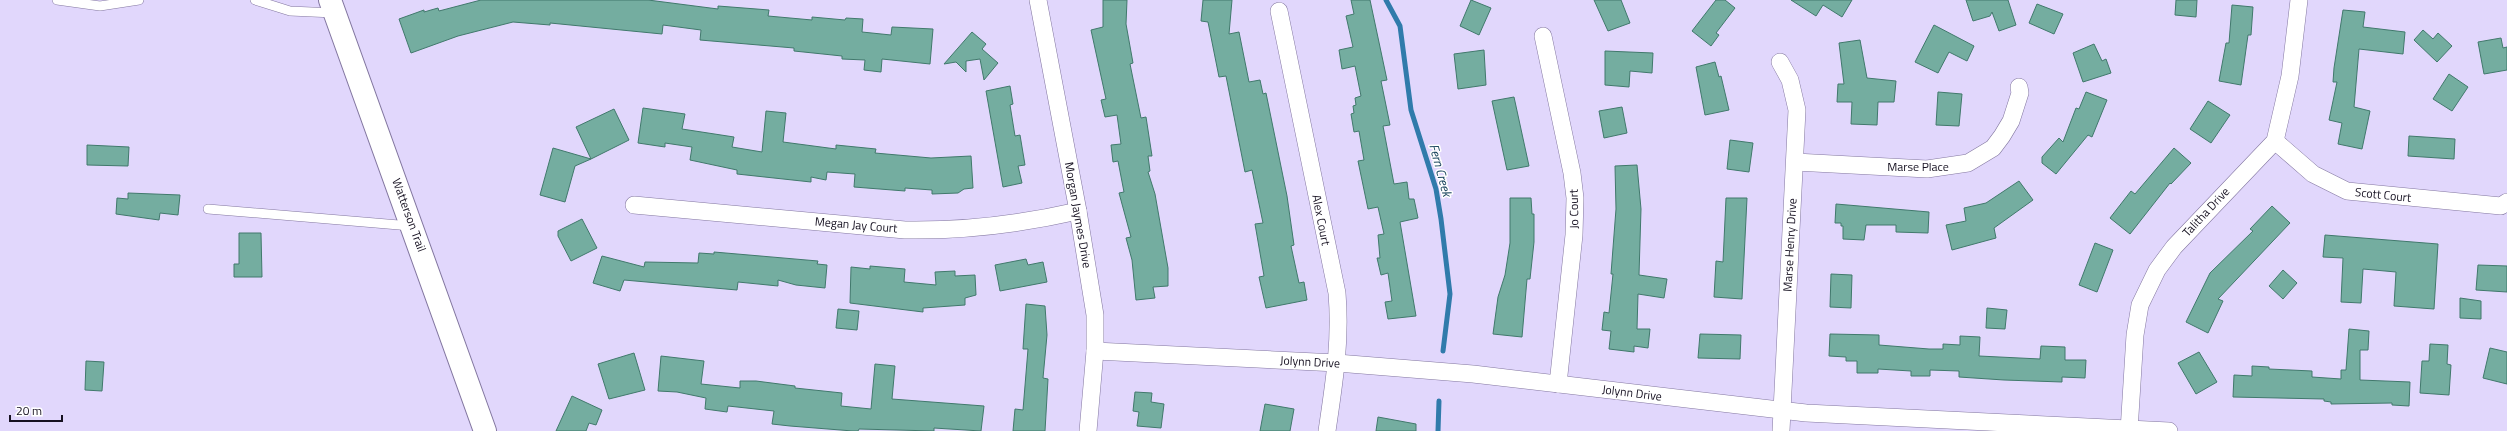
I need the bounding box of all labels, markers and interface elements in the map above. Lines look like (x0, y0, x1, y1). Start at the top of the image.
water label: Fern Creek (1424, 141, 1458, 201)
street label: Marse Place (1887, 157, 1949, 176)
street label: Morgan Jaymes Drive (1060, 160, 1097, 269)
street label: Watterson Trail (387, 175, 432, 254)
street label: Talitha Drive (2177, 182, 2234, 241)
street label: Scott Court (2354, 182, 2413, 207)
street label: Jo Court (1564, 188, 1583, 229)
street label: Alex Court (1307, 193, 1336, 248)
street label: Marse Henry Drive (1778, 198, 1801, 292)
street label: Megan Jay Court (814, 211, 899, 238)
street label: Jolynn Drive (1280, 350, 1341, 373)
street label: Jolynn Drive (1601, 379, 1663, 406)
scale bar (10, 397, 62, 423)
text: 20 m (16, 401, 42, 420)

